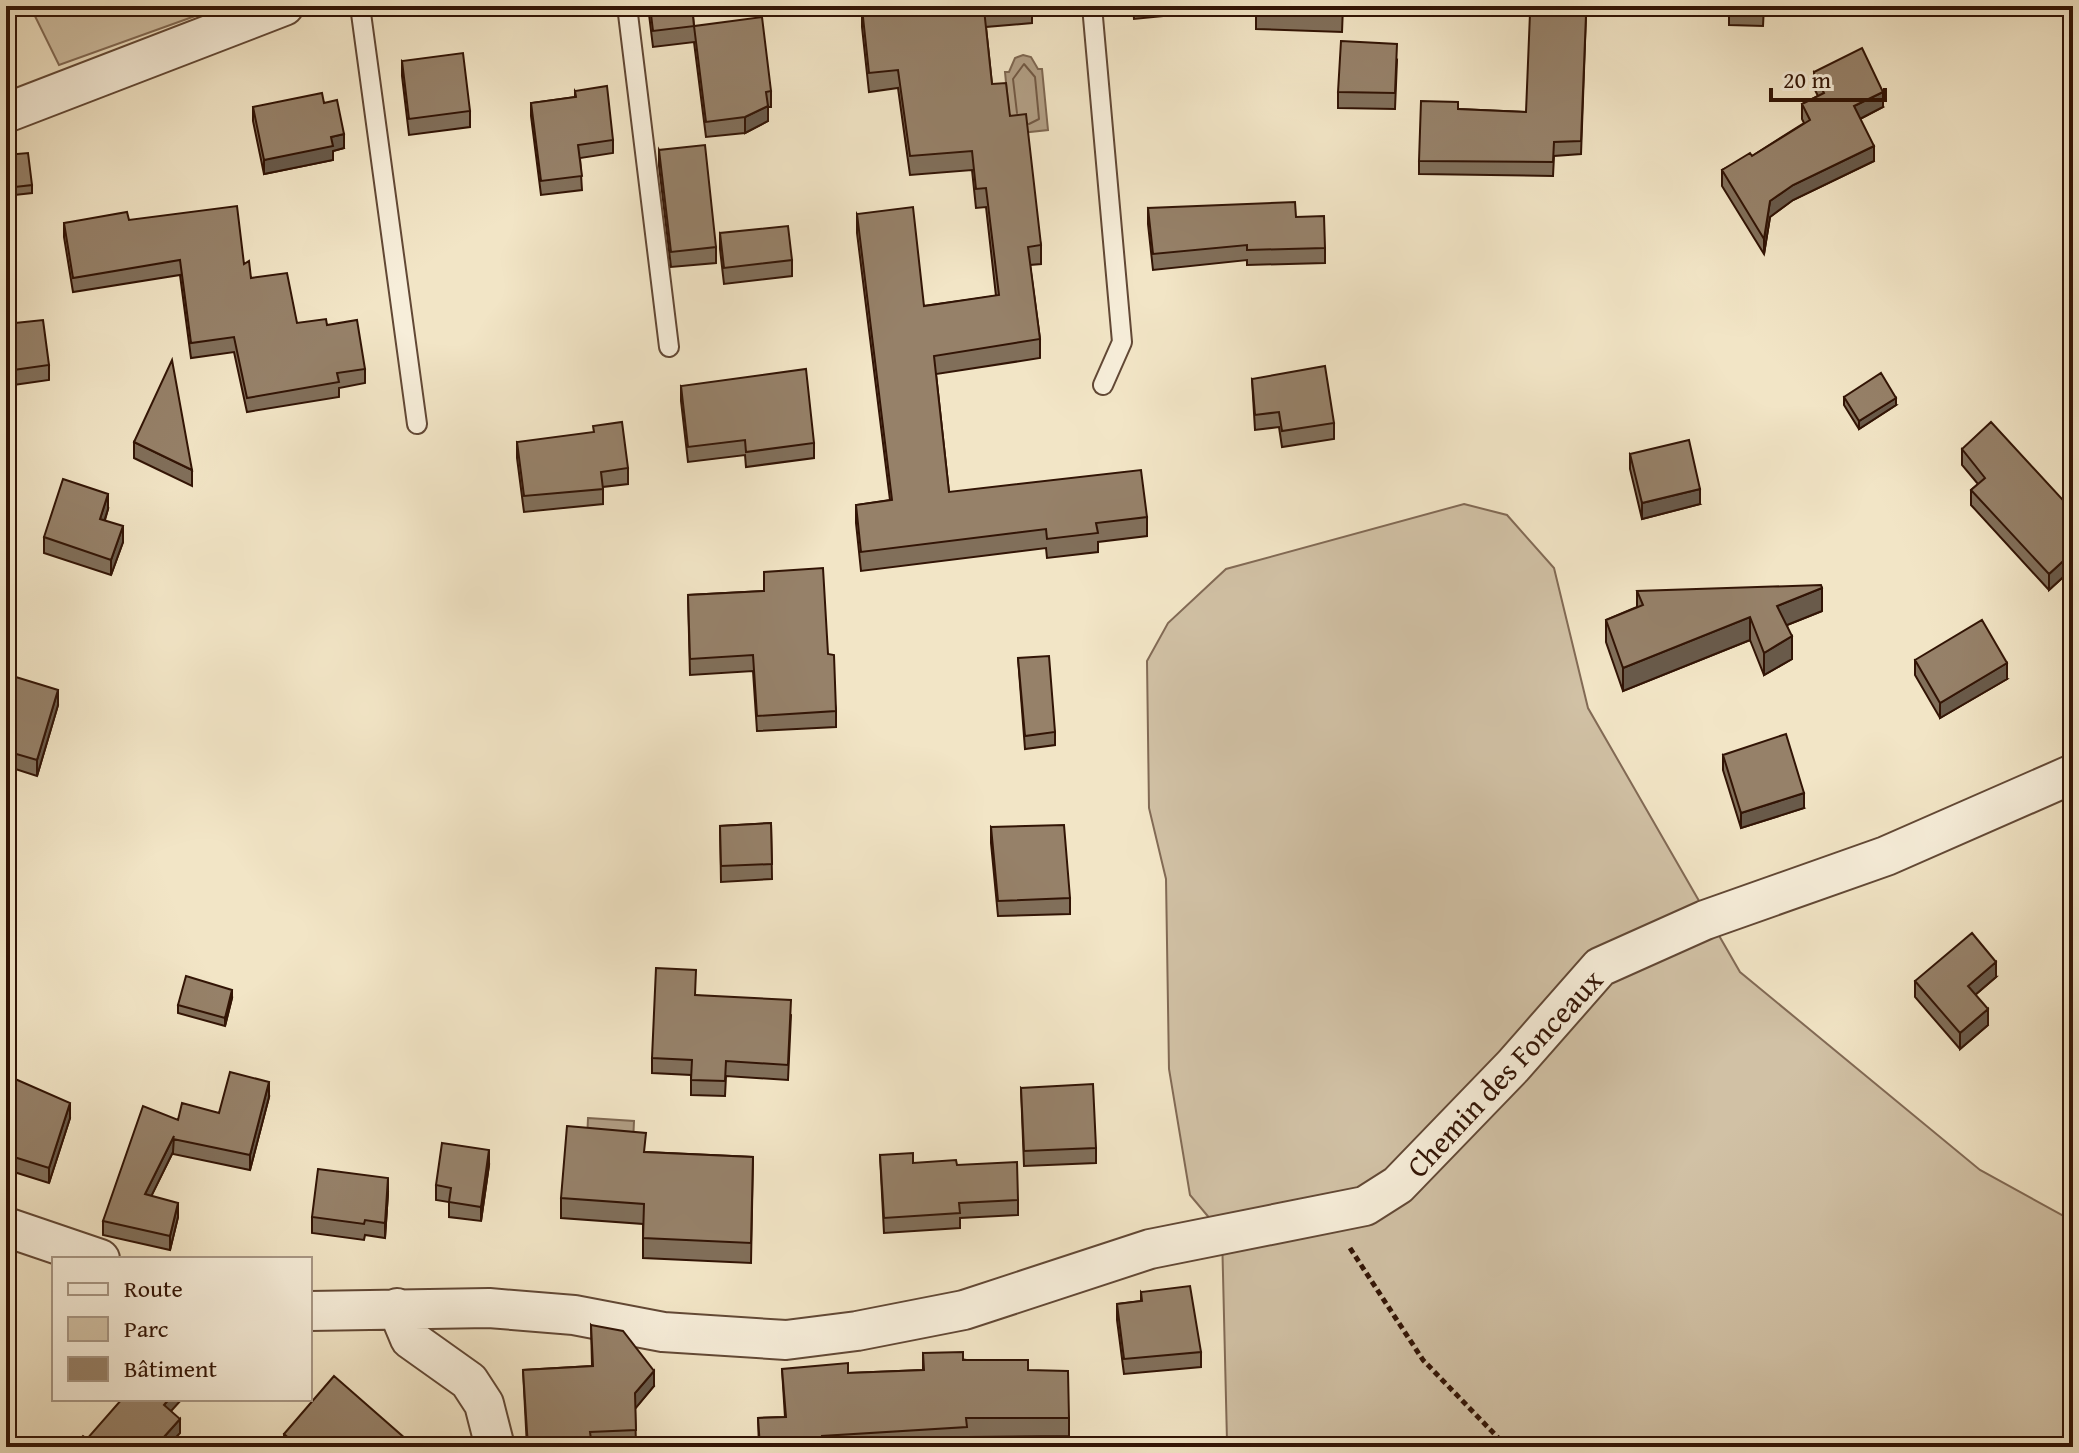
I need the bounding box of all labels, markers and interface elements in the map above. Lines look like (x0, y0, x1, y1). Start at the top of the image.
scale bar (1771, 52, 1885, 102)
text: 20 m (1783, 62, 1831, 97)
street label: Chemin des Fonceaux (1396, 958, 1613, 1187)
legend (52, 1257, 312, 1401)
text: Route (124, 1271, 183, 1306)
text: Parc (124, 1311, 169, 1346)
text: Bâtiment (124, 1351, 218, 1386)

